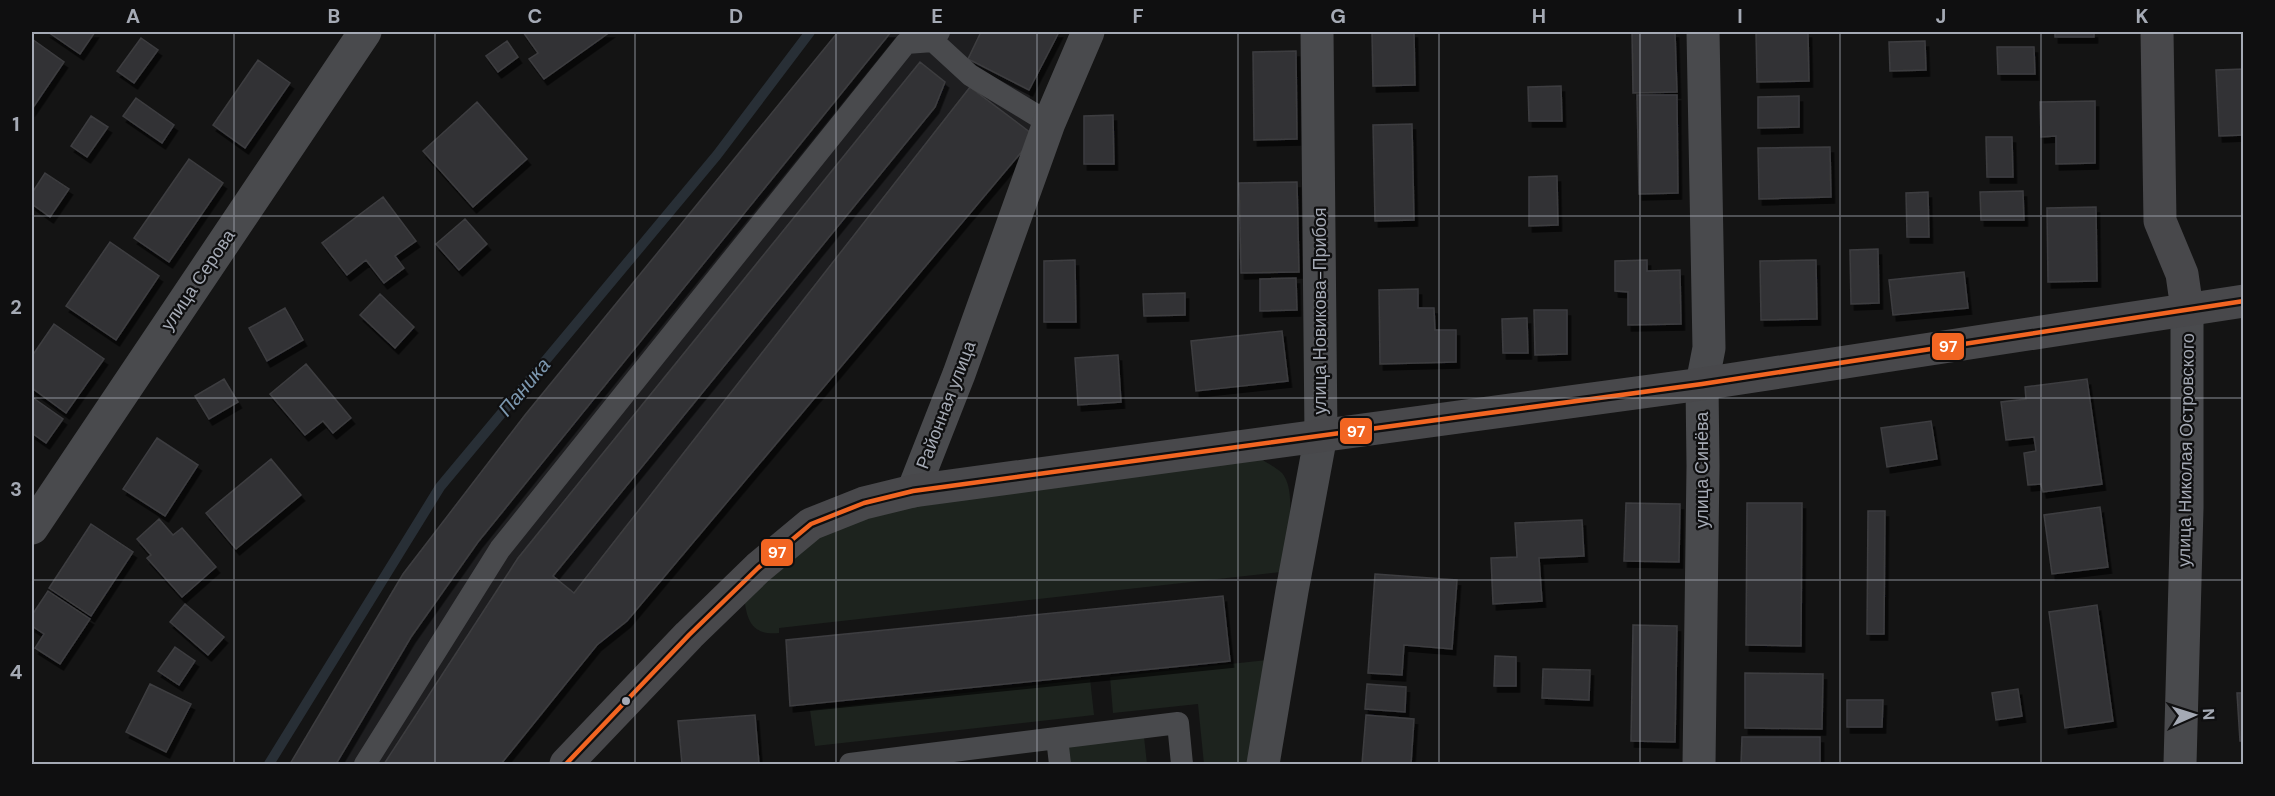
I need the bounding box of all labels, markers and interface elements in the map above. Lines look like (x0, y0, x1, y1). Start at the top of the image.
text: A (126, 3, 140, 29)
text: B (328, 3, 340, 29)
text: C (528, 3, 542, 29)
text: D (729, 3, 743, 29)
text: E (931, 3, 943, 29)
text: F (1132, 3, 1144, 29)
text: G (1330, 3, 1346, 29)
text: H (1532, 3, 1546, 29)
text: I (1737, 3, 1743, 29)
text: J (1936, 3, 1946, 29)
text: K (2135, 3, 2149, 29)
text: 1 (12, 111, 20, 137)
street label: улица Новикова-Прибоя (1308, 207, 1332, 415)
street label: улица Серова (155, 224, 241, 335)
text: 2 (10, 294, 22, 320)
line badge: 97 (1931, 332, 1965, 361)
street label: улица Николая Островского (2172, 333, 2200, 567)
text: 97 (1939, 336, 1958, 357)
street label: Районная улица (911, 337, 982, 473)
water label: Паника (492, 352, 556, 422)
street label: улица Синёва (1690, 411, 1714, 528)
line badge: 97 (1339, 417, 1373, 445)
text: 97 (1347, 421, 1366, 442)
text: 3 (10, 476, 22, 502)
line badge: 97 (760, 538, 794, 567)
text: 97 (768, 542, 787, 563)
text: 4 (10, 659, 23, 685)
north arrow (2164, 685, 2224, 745)
unlabelled marker (620, 695, 632, 707)
text: N (2198, 708, 2219, 721)

